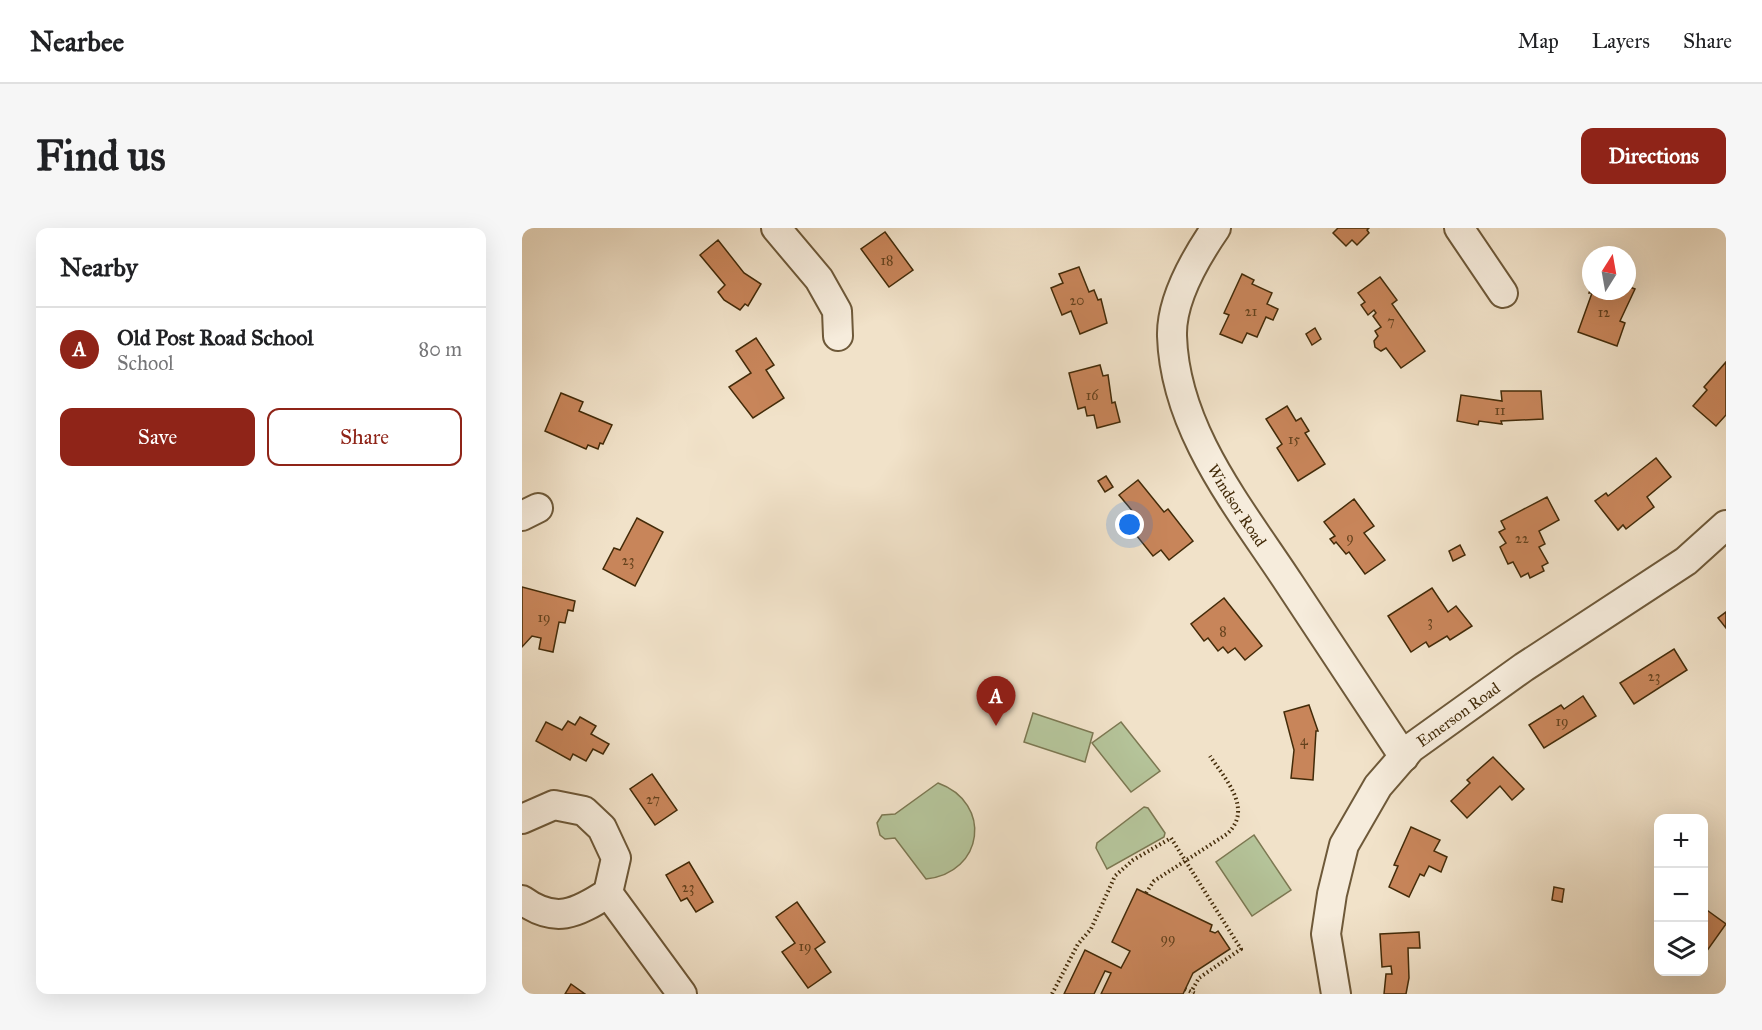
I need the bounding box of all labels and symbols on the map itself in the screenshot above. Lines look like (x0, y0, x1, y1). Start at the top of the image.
north arrow (1582, 246, 1636, 300)
house number: 18 (881, 252, 893, 269)
house number: 20 (1069, 292, 1085, 309)
house number: 21 (1245, 303, 1258, 320)
house number: 12 (1598, 304, 1610, 321)
house number: 7 (1387, 313, 1395, 330)
house number: 16 (1086, 387, 1099, 404)
house number: 11 (1494, 402, 1506, 419)
house number: 15 (1288, 431, 1300, 448)
street label: Windsor Road (1204, 461, 1271, 550)
your location (1115, 510, 1144, 539)
house number: 9 (1346, 529, 1354, 546)
house number: 22 (1515, 530, 1529, 547)
house number: 23 (622, 552, 634, 569)
house number: 19 (538, 609, 550, 626)
house number: 3 (1427, 613, 1433, 630)
house number: 8 (1219, 623, 1227, 640)
house number: 23 (1648, 668, 1660, 685)
pin: A (976, 676, 1016, 726)
street label: Emerson Road (1413, 678, 1503, 751)
house number: 19 (1556, 713, 1568, 730)
house number: 4 (1300, 732, 1309, 749)
house number: 27 (646, 791, 660, 808)
house number: 23 (682, 879, 694, 896)
house number: 99 (1160, 930, 1176, 947)
house number: 19 (799, 938, 811, 955)

